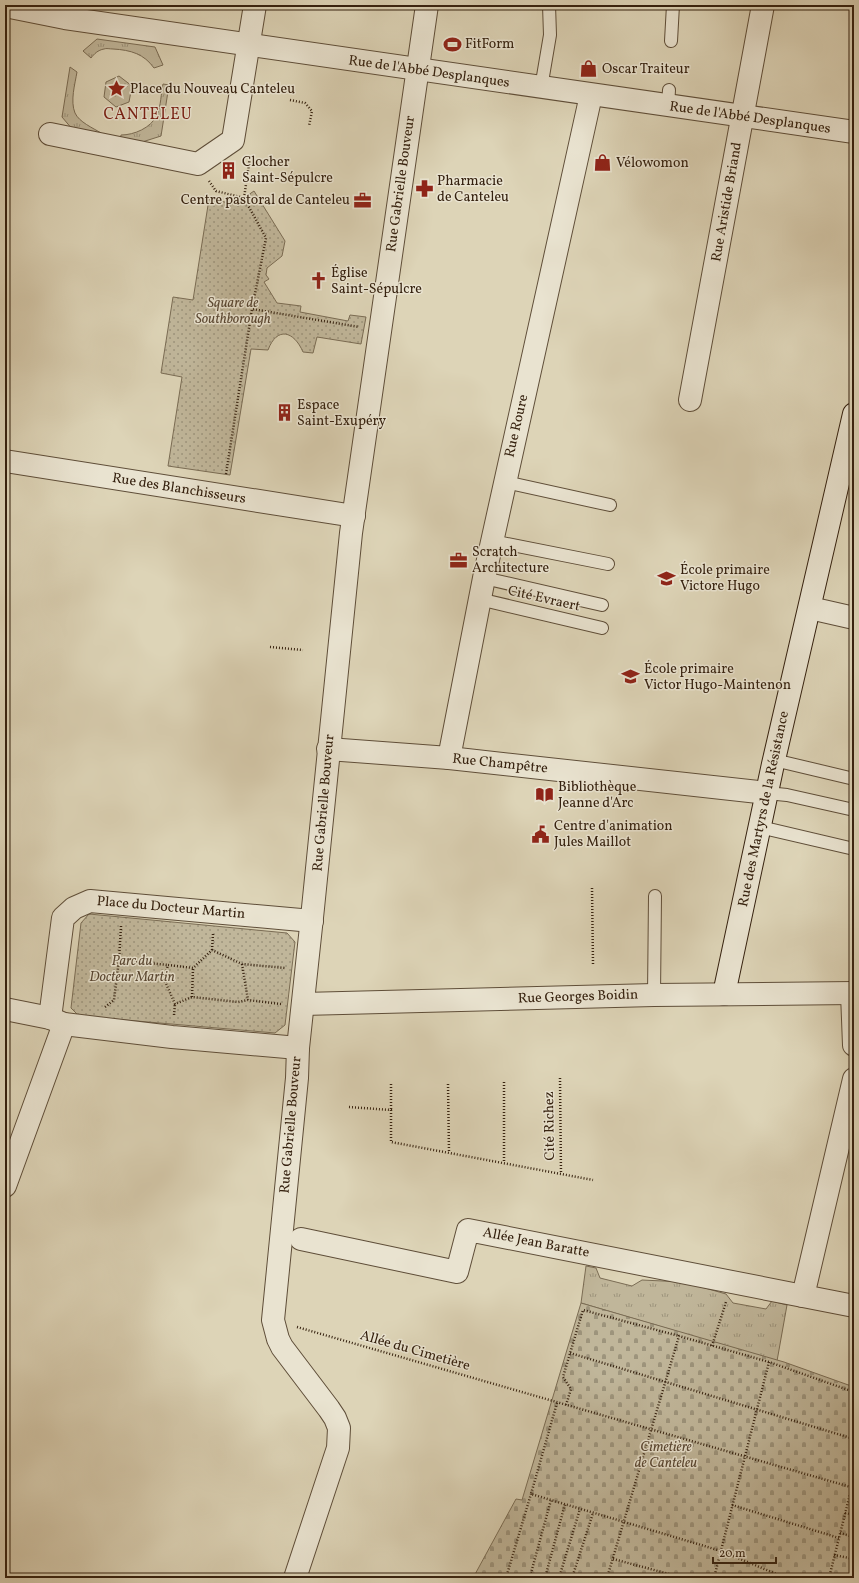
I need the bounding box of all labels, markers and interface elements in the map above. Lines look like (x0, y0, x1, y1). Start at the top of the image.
sports icon: FitForm (442, 34, 462, 54)
place label: FitForm (465, 35, 514, 54)
street label: Rue de l'Abbé Desplanques (347, 51, 511, 93)
shop icon: Oscar Traiteur (579, 59, 599, 79)
place label: Oscar Traiteur (602, 60, 690, 79)
place icon: Place du Nouveau Canteleu (107, 79, 127, 99)
place label: Place du Nouveau Canteleu (130, 80, 295, 99)
street label: Rue de l'Abbé Desplanques (668, 97, 832, 139)
district label: CANTELEU (103, 104, 193, 126)
street label: Rue Gabrielle Bouveur (382, 114, 420, 253)
street label: Rue Aristide Briand (707, 141, 747, 263)
place label: Clocher Saint-Sépulcre (242, 153, 333, 188)
shop icon: Vélowomon (593, 153, 613, 173)
place label: Vélowomon (616, 154, 689, 173)
building icon: Clocher Saint-Sépulcre (219, 160, 239, 180)
place label: Pharmacie de Canteleu (437, 172, 509, 207)
pharmacy icon: Pharmacie de Canteleu (414, 179, 434, 199)
office icon: Centre pastoral de Canteleu (353, 190, 373, 210)
place label: Centre pastoral de Canteleu (181, 191, 350, 210)
place label: Église Saint-Sépulcre (331, 264, 422, 299)
church icon: Église Saint-Sépulcre (308, 271, 328, 291)
park label: Square de Southborough (195, 294, 271, 329)
street label: Rue Roure (501, 392, 534, 459)
place label: Espace Saint-Exupéry (297, 396, 386, 431)
building icon: Espace Saint-Exupéry (274, 403, 294, 423)
street label: Rue des Blanchisseurs (111, 469, 247, 509)
place label: Scratch Architecture (472, 543, 550, 578)
office icon: Scratch Architecture (449, 550, 469, 570)
place label: École primaire Victore Hugo (680, 561, 770, 596)
school or university icon: École primaire Victore Hugo (657, 568, 677, 588)
street label: Cité Evraert (506, 581, 582, 617)
place label: École primaire Victor Hugo-Maintenon (644, 660, 791, 695)
school or university icon: École primaire Victor Hugo-Maintenon (621, 667, 641, 687)
street label: Rue des Martyrs de la Résistance (734, 709, 794, 909)
street label: Rue Gabrielle Bouveur (309, 734, 339, 872)
street label: Rue Champêtre (451, 750, 549, 778)
place label: Bibliothèque Jeanne d'Arc (558, 778, 637, 813)
library icon: Bibliothèque Jeanne d'Arc (535, 785, 555, 805)
place label: Centre d'animation Jules Maillot (554, 817, 673, 852)
public building icon: Centre d'animation Jules Maillot (531, 824, 551, 844)
street label: Place du Docteur Martin (96, 892, 246, 924)
park label: Parc du Docteur Martin (89, 952, 175, 987)
street label: Rue Georges Boidin (517, 985, 639, 1009)
street label: Rue Gabrielle Bouveur (276, 1056, 306, 1194)
street label: Cité Richez (540, 1091, 560, 1161)
street label: Allée Jean Baratte (481, 1223, 591, 1263)
street label: Allée du Cimetière (358, 1326, 473, 1376)
park label: Cimetière de Canteleu (635, 1438, 697, 1473)
scale bar (713, 1539, 776, 1565)
text: 20 m (719, 1546, 746, 1562)

